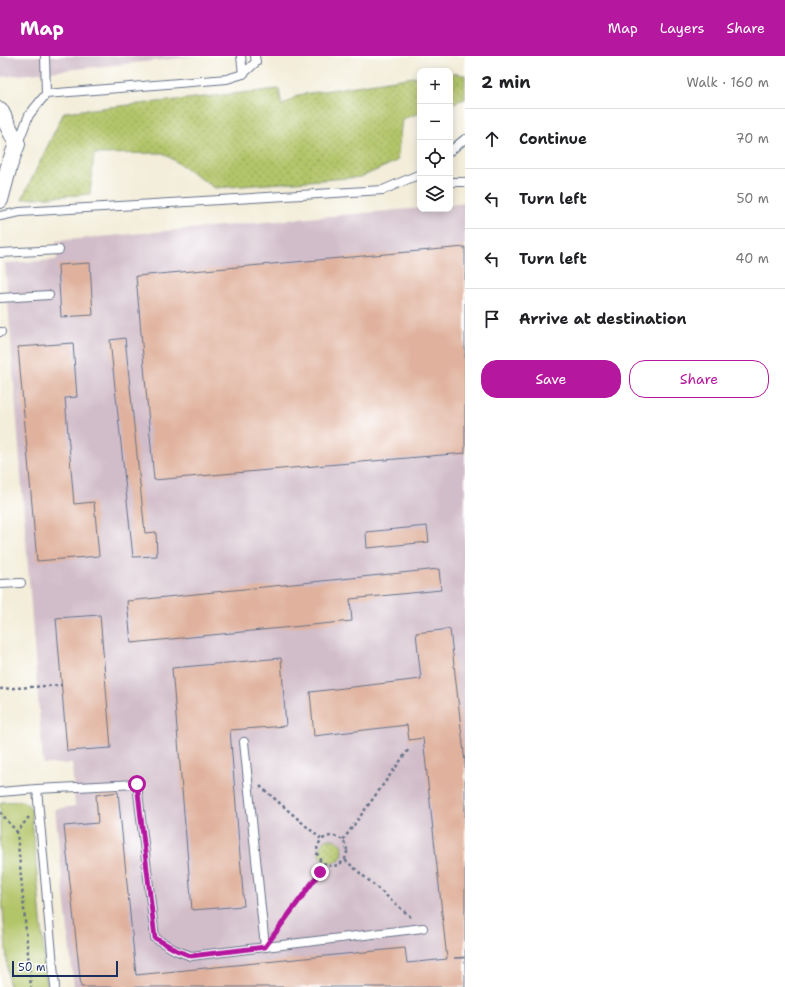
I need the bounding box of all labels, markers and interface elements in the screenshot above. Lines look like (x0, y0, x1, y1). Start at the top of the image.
text: Map (20, 16, 64, 41)
text: Map (608, 19, 638, 37)
text: Layers (660, 19, 704, 37)
text: Share (726, 19, 765, 37)
map controls (417, 68, 453, 212)
button: + (417, 68, 453, 104)
text: 2 min (481, 71, 531, 93)
text: Walk · 160 m (687, 74, 769, 91)
button: − (417, 104, 453, 140)
icon: ahead (481, 128, 503, 150)
text: Continue (519, 129, 587, 149)
text: 70 m (735, 130, 769, 147)
button: locate (417, 140, 453, 176)
button: layers (417, 176, 453, 212)
icon: left (481, 188, 503, 210)
text: Turn left (519, 189, 587, 209)
text: 50 m (736, 190, 769, 207)
icon: left (481, 248, 503, 270)
text: Turn left (519, 249, 587, 269)
text: 40 m (735, 250, 769, 267)
icon: arrive (481, 308, 503, 330)
text: Arrive at destination (519, 309, 687, 329)
button: Save (481, 360, 621, 398)
button: Share (629, 360, 769, 398)
route start (128, 775, 146, 793)
route end (311, 863, 329, 881)
scale bar (12, 959, 118, 978)
text: 50 m (18, 960, 46, 975)

